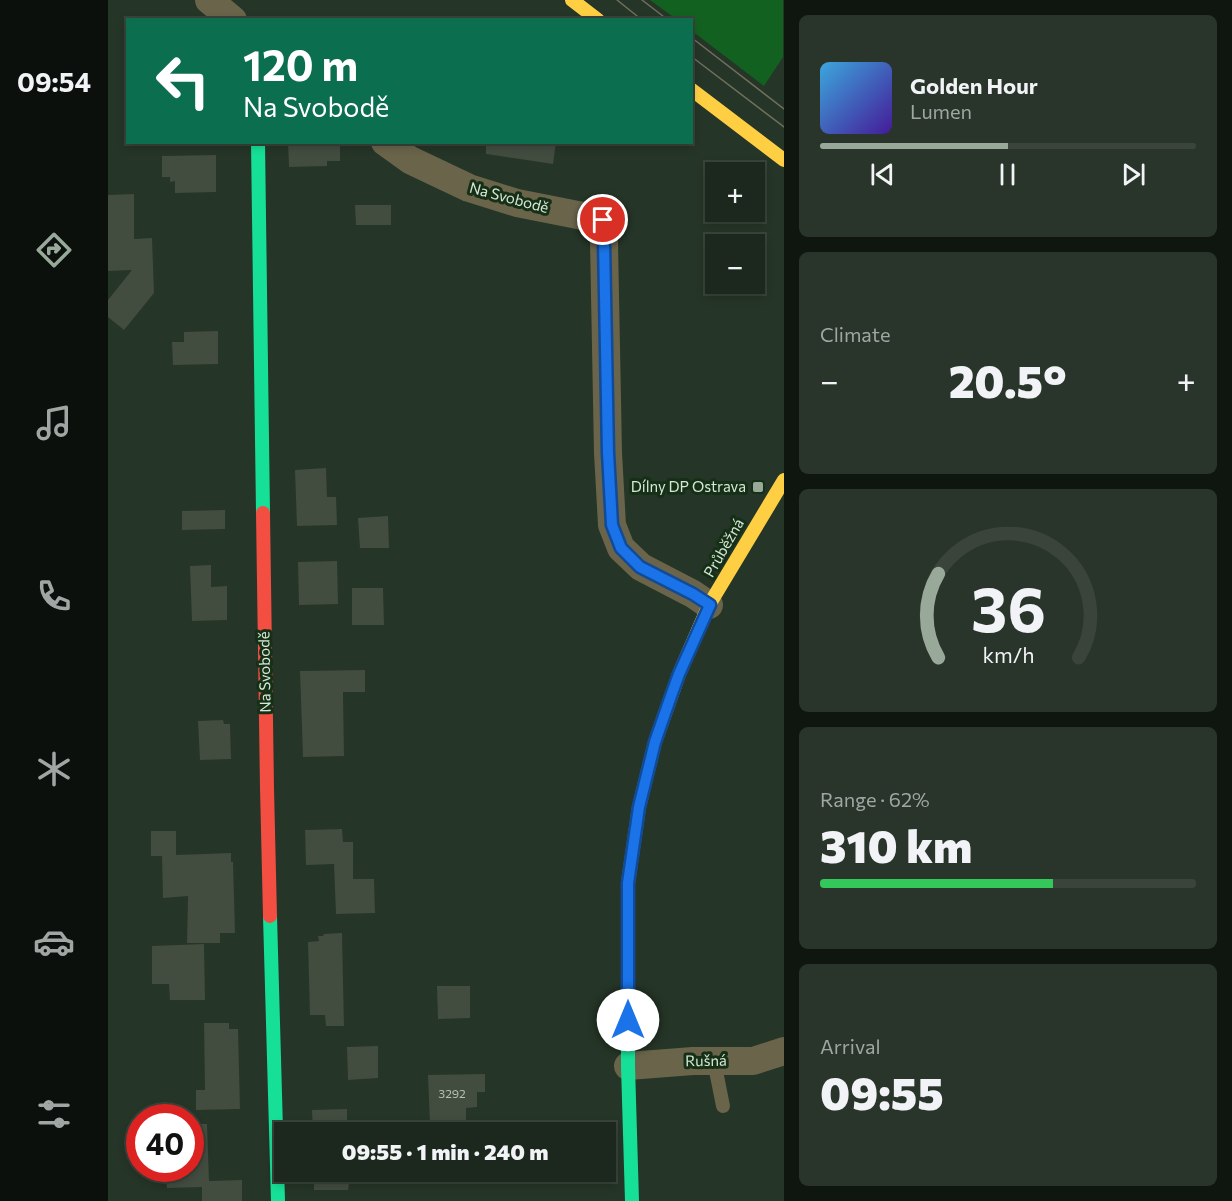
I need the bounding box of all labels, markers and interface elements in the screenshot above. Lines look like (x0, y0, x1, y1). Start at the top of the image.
text: 120 m (243, 38, 358, 90)
icon: left (144, 42, 222, 120)
text: 09:54 (17, 65, 91, 98)
text: Golden Hour (910, 72, 1038, 99)
text: Na Svobodě (243, 90, 389, 123)
text: Lumen (910, 99, 972, 123)
icon: previous (866, 158, 899, 191)
icon: pause (991, 158, 1024, 191)
icon: next (1117, 158, 1150, 191)
map controls (705, 162, 765, 294)
button: + (705, 162, 765, 222)
street label: Na Svobodě (468, 178, 551, 216)
pin (577, 194, 628, 245)
icon: arrive (586, 203, 619, 236)
icon: directions (33, 229, 75, 271)
button: − (705, 234, 765, 294)
text: Climate (820, 322, 890, 346)
text: 20.5° (949, 352, 1067, 407)
text: − (820, 359, 839, 400)
text: + (1177, 359, 1196, 400)
icon: music (33, 402, 75, 444)
place label: Dílny DP Ostrava (631, 477, 746, 495)
marker: Dílny DP Ostrava (751, 480, 765, 494)
street label: Průběžná (699, 515, 747, 580)
text: 36 (971, 569, 1045, 645)
icon: phone (33, 575, 75, 617)
street label: Na Svobodě (254, 631, 274, 713)
text: km/h (982, 641, 1034, 667)
icon: climate (33, 748, 75, 790)
text: Range · 62% (820, 787, 930, 811)
text: 310 km (820, 817, 972, 872)
icon: car (33, 921, 75, 963)
position arrow (596, 988, 660, 1052)
text: Arrival (820, 1034, 881, 1058)
street label: Rušná (685, 1051, 727, 1069)
text: 09:55 (820, 1064, 944, 1119)
house number: 3292 (438, 1086, 466, 1100)
icon: filters (33, 1093, 75, 1135)
speed limit sign: 40 (126, 1104, 204, 1182)
text: 09:55 · 1 min · 240 m (342, 1138, 548, 1165)

